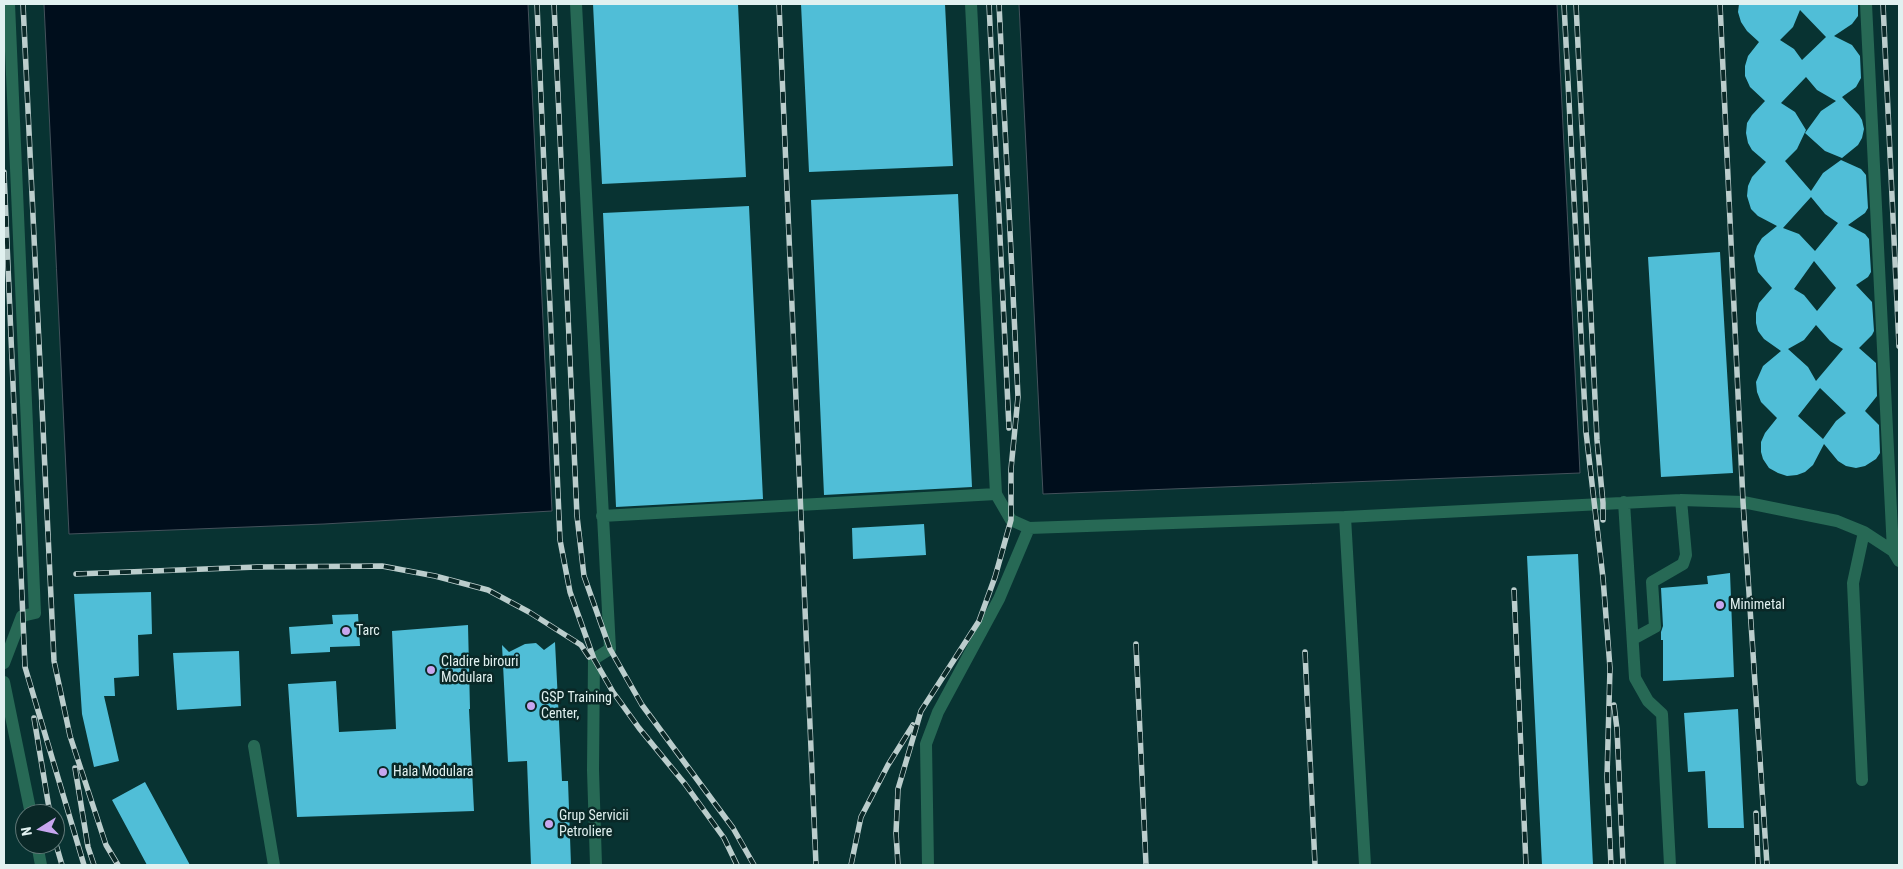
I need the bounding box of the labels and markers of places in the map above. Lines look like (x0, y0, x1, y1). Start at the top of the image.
place label: Minimetal (1730, 597, 1785, 613)
marker: Minimetal (1714, 599, 1726, 611)
place label: Tarc (356, 623, 380, 639)
marker: Tarc (340, 625, 352, 637)
place label: Cladire birouri Modulara (441, 654, 518, 686)
marker: Cladire birouri Modulara (425, 664, 437, 676)
place label: GSP Training Center, (541, 690, 612, 722)
marker: GSP Training Center, (525, 700, 537, 712)
place label: Hala Modulara (393, 764, 473, 780)
marker: Hala Modulara (377, 766, 389, 778)
place label: Grup Servicii Petroliere (559, 808, 629, 840)
marker: Grup Servicii Petroliere (543, 818, 555, 830)

